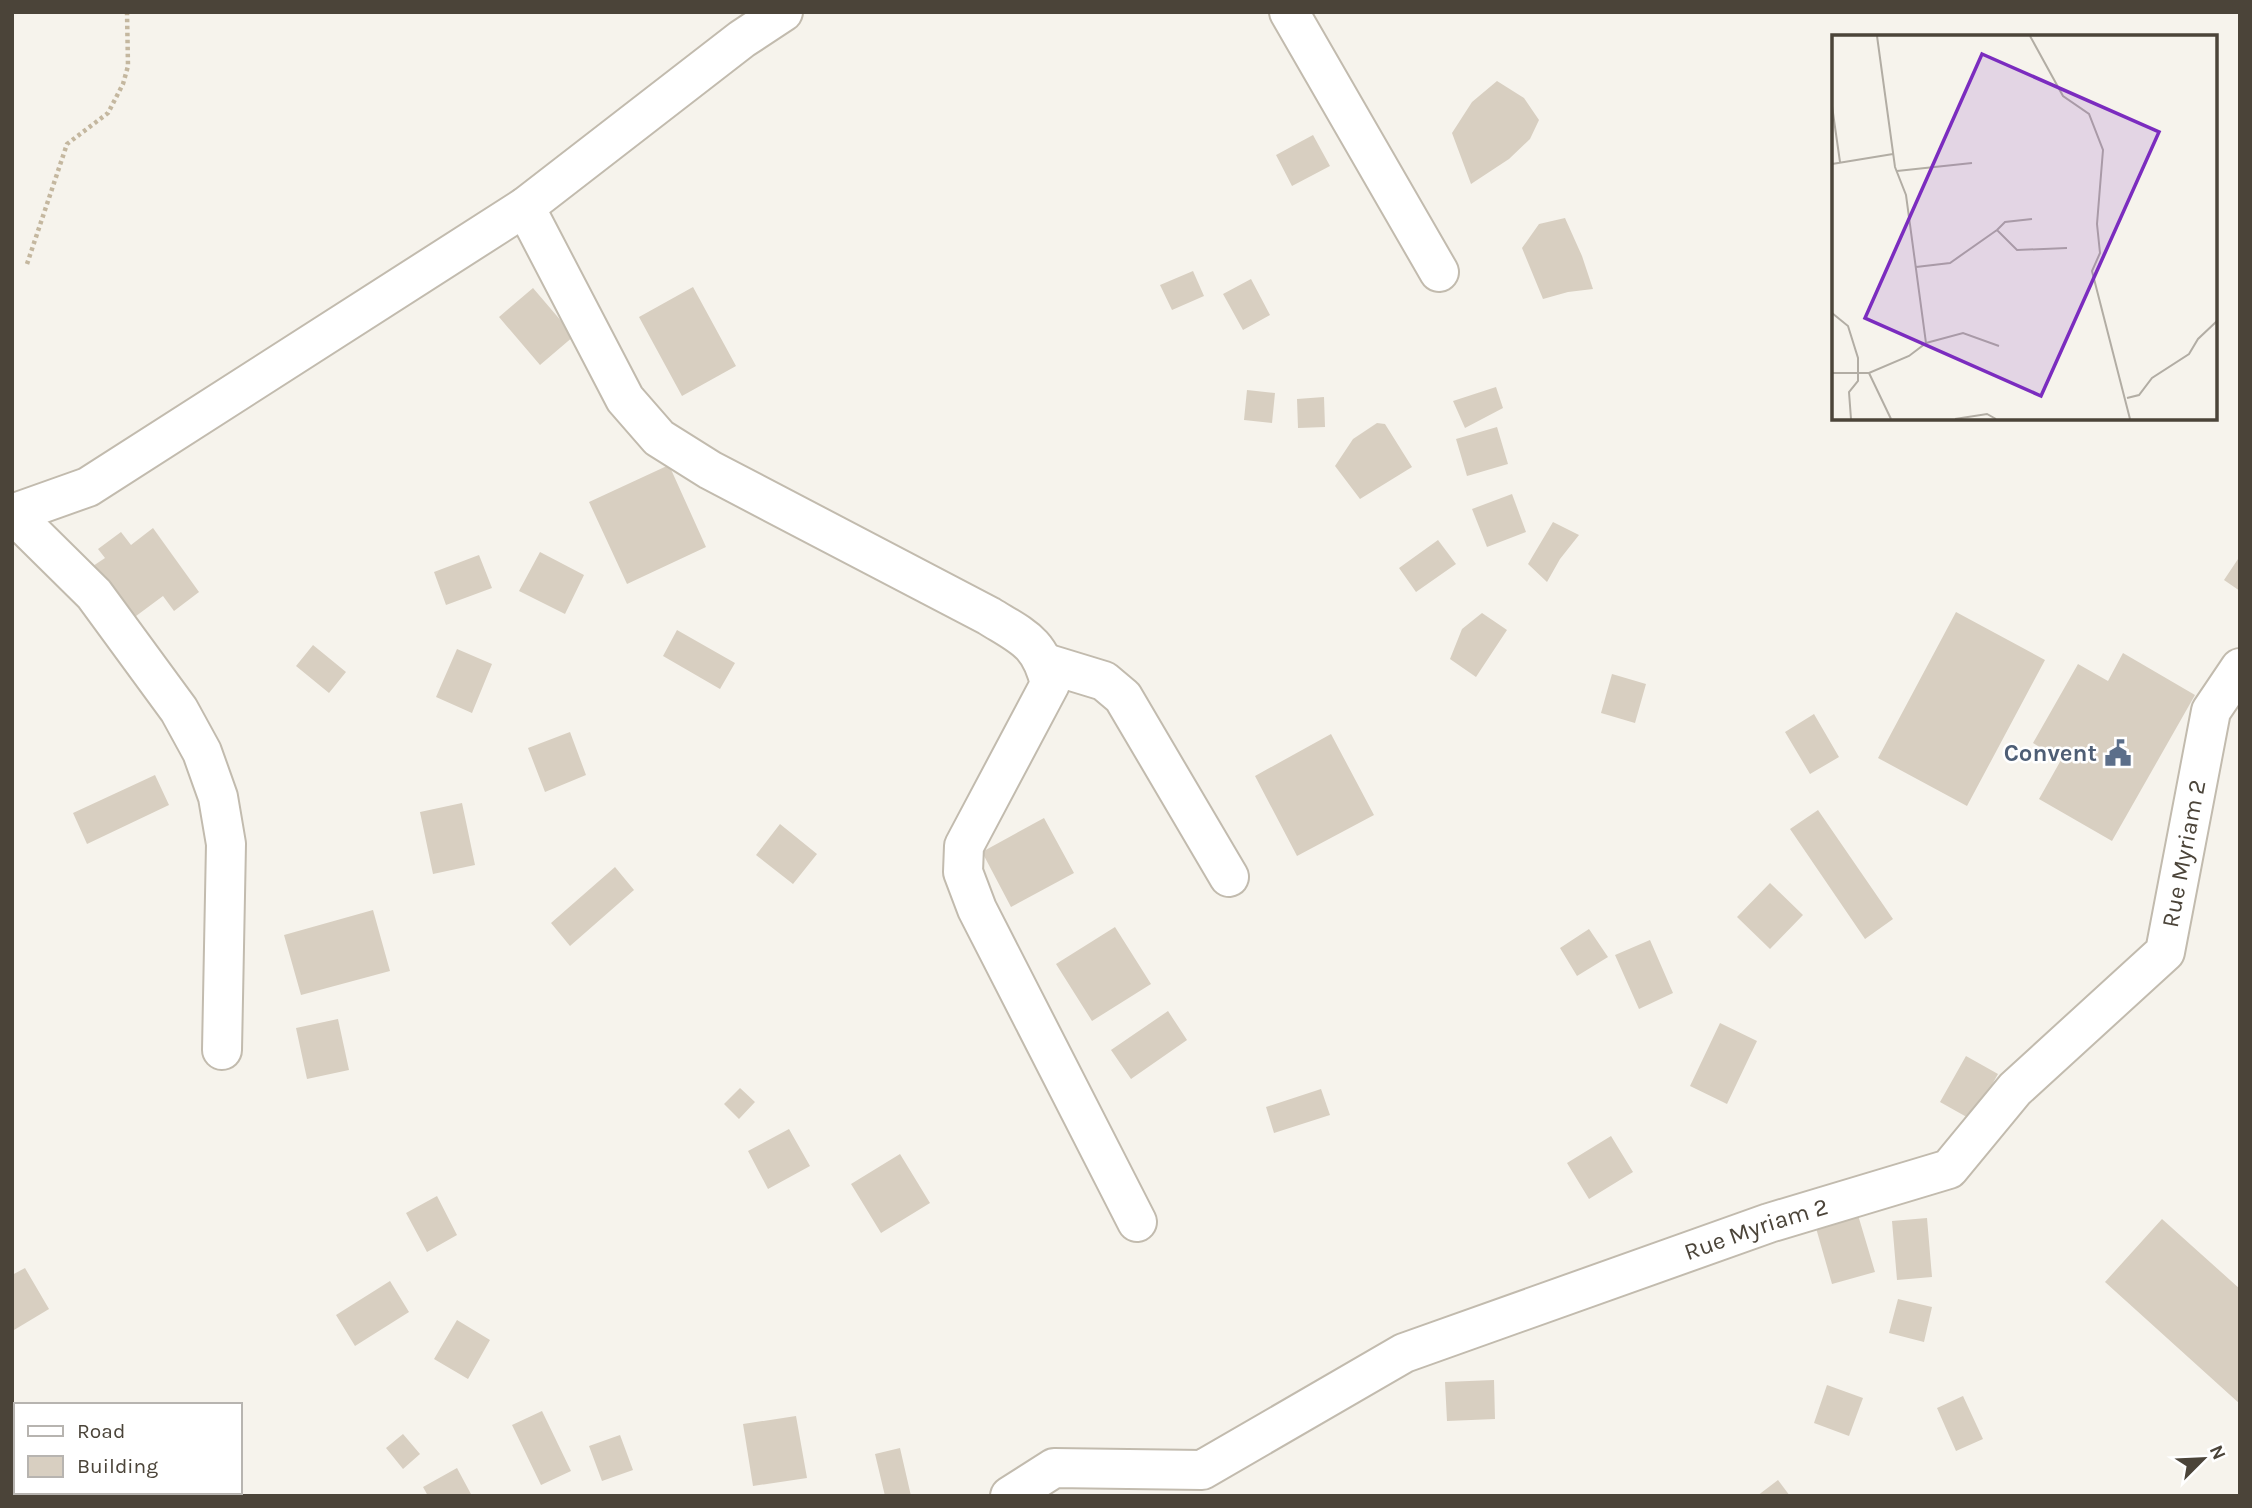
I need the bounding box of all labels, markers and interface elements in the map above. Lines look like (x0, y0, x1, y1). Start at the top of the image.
inset map (1832, 35, 2217, 420)
public building icon: Convent (2103, 738, 2133, 768)
place label: Convent (2004, 739, 2097, 767)
street label: Rue Myriam 2 (2156, 777, 2212, 930)
street label: Rue Myriam 2 (1680, 1192, 1831, 1266)
legend (14, 1403, 242, 1494)
text: Road (77, 1419, 125, 1443)
north arrow (2168, 1424, 2238, 1494)
text: N (2205, 1442, 2230, 1463)
text: Building (77, 1454, 158, 1478)

